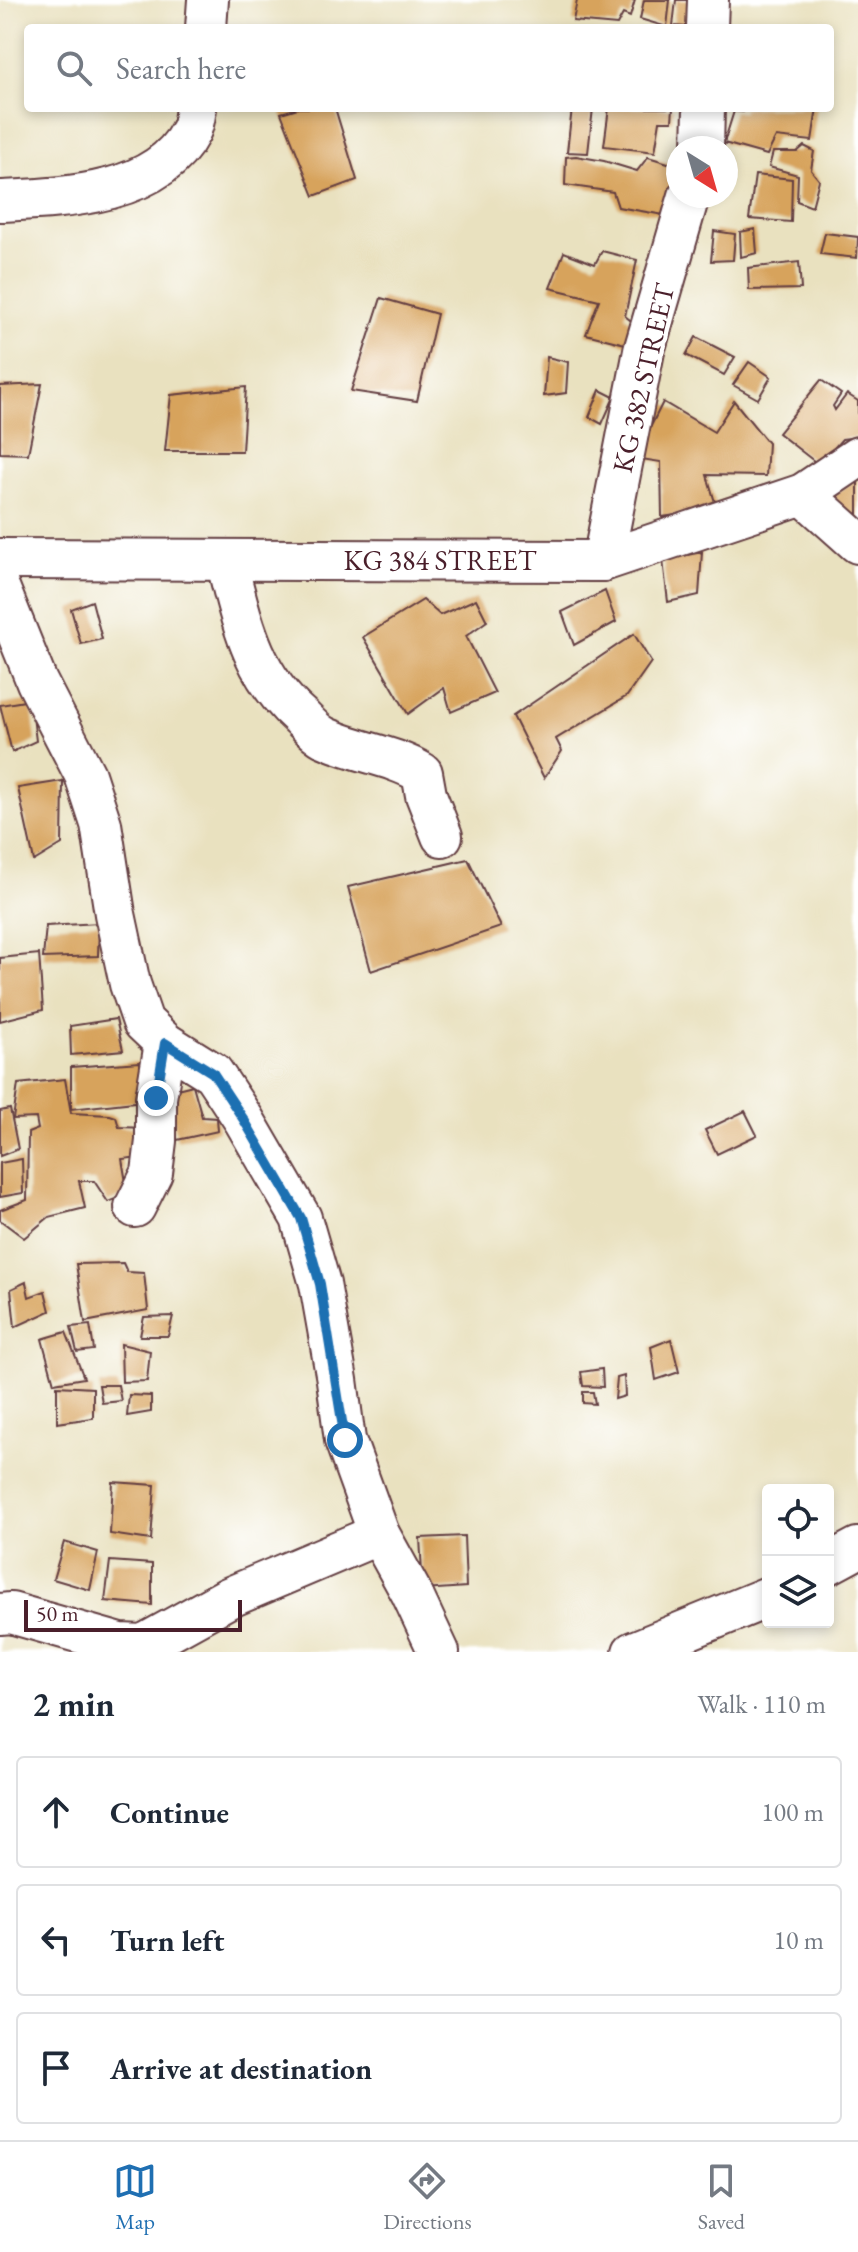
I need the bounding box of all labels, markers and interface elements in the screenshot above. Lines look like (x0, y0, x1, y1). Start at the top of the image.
search box (24, 24, 834, 112)
icon: search (52, 46, 96, 90)
text: Search here (116, 49, 246, 88)
north arrow (666, 136, 738, 208)
street label: KG 382 STREET (604, 280, 682, 476)
street label: KG 384 STREET (343, 542, 537, 578)
route end (138, 1080, 174, 1116)
route start (327, 1422, 363, 1458)
map controls (762, 1484, 834, 1628)
button: locate (762, 1484, 834, 1556)
button: layers (762, 1556, 834, 1628)
scale bar (24, 1596, 242, 1632)
text: 50 m (36, 1599, 79, 1628)
text: 2 min (32, 1682, 115, 1726)
text: Walk · 110 m (698, 1687, 826, 1721)
icon: ahead (34, 1790, 78, 1834)
text: Continue (110, 1793, 229, 1832)
text: 100 m (761, 1795, 824, 1829)
icon: left (34, 1918, 78, 1962)
text: Turn left (110, 1921, 224, 1960)
text: 10 m (774, 1923, 824, 1957)
icon: arrive (34, 2046, 78, 2090)
text: Arrive at destination (110, 2049, 372, 2088)
tab: Map (113, 2159, 157, 2236)
tab: Directions (383, 2159, 472, 2236)
tab: Saved (698, 2159, 745, 2236)

